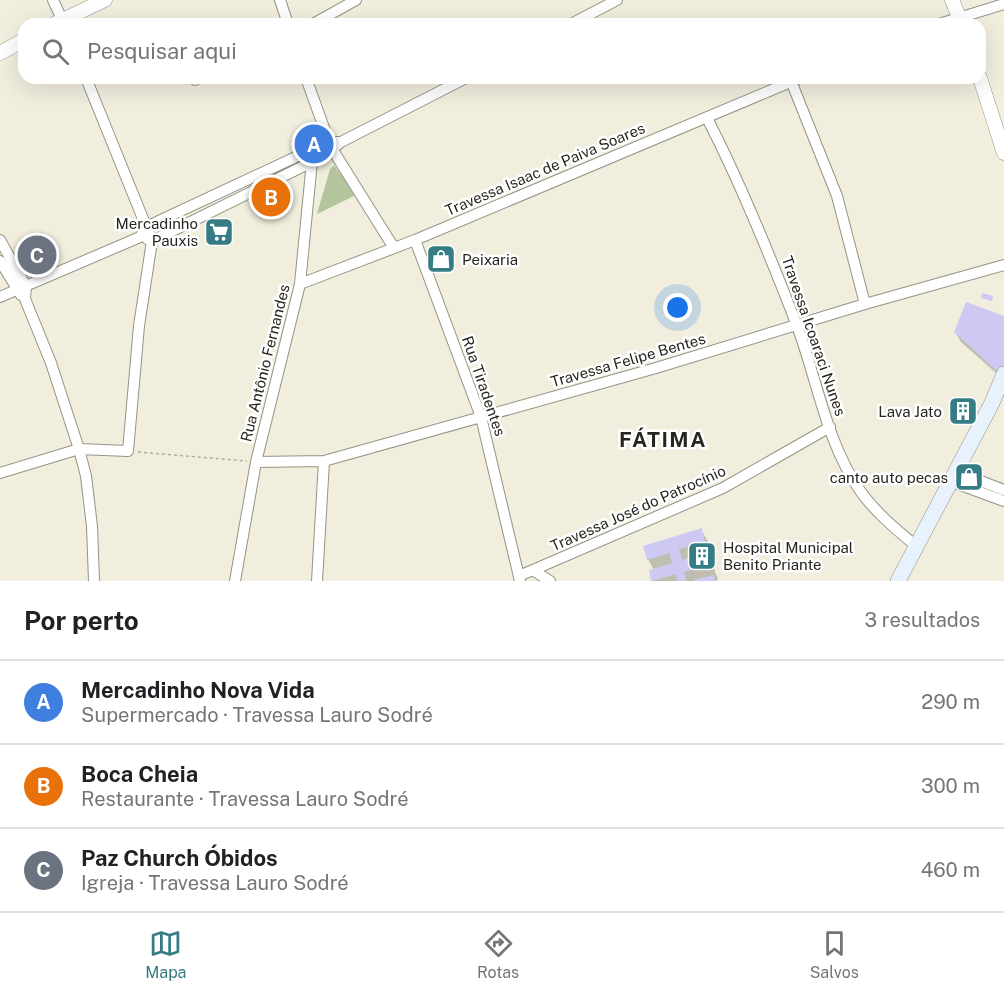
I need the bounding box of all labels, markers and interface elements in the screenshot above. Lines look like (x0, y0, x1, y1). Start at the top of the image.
search box (18, 18, 986, 84)
icon: search (39, 35, 72, 68)
text: Pesquisar aqui (87, 38, 237, 64)
street label: Travessa Isaac de Paiva Soares (443, 119, 647, 219)
pin: A (294, 122, 334, 166)
pin: B (252, 174, 290, 220)
place label: Mercadinho Pauxis (116, 215, 198, 249)
supermarket icon: Mercadinho Pauxis (203, 216, 235, 248)
pin: C (18, 232, 57, 278)
shop icon: Peixaria (425, 243, 457, 275)
place label: Peixaria (462, 251, 518, 268)
street label: Travessa Icoaraci Nunes (779, 254, 849, 418)
street label: Rua Antônio Fernandes (237, 282, 293, 444)
your location (663, 293, 692, 322)
street label: Travessa Felipe Bentes (549, 330, 707, 390)
street label: Rua Tiradentes (459, 334, 509, 438)
building icon: Lava Jato (947, 395, 979, 427)
place label: Lava Jato (878, 403, 942, 420)
district label: FÁTIMA (619, 427, 707, 452)
shop icon: canto auto pecas (953, 461, 985, 493)
street label: Travessa José do Patrocínio (548, 462, 728, 554)
place label: canto auto pecas (830, 469, 948, 486)
place label: Hospital Municipal Benito Priante (723, 539, 853, 573)
building icon: Hospital Municipal Benito Priante (686, 540, 718, 572)
text: Por perto (24, 605, 139, 636)
text: 3 resultados (864, 608, 980, 632)
text: Mercadinho Nova Vida (81, 677, 315, 703)
text: A (36, 690, 51, 714)
text: 290 m (921, 690, 980, 714)
text: Supermercado · Travessa Lauro Sodré (81, 703, 433, 727)
text: Boca Cheia (81, 761, 198, 787)
text: B (37, 774, 50, 798)
text: 300 m (921, 774, 980, 798)
text: Restaurante · Travessa Lauro Sodré (81, 787, 409, 811)
text: Paz Church Óbidos (81, 845, 278, 871)
text: C (36, 858, 51, 882)
text: 460 m (921, 858, 980, 882)
text: Igreja · Travessa Lauro Sodré (81, 871, 349, 895)
tab: Mapa (145, 927, 186, 982)
tab: Rotas (477, 927, 519, 982)
tab: Salvos (810, 927, 859, 982)

